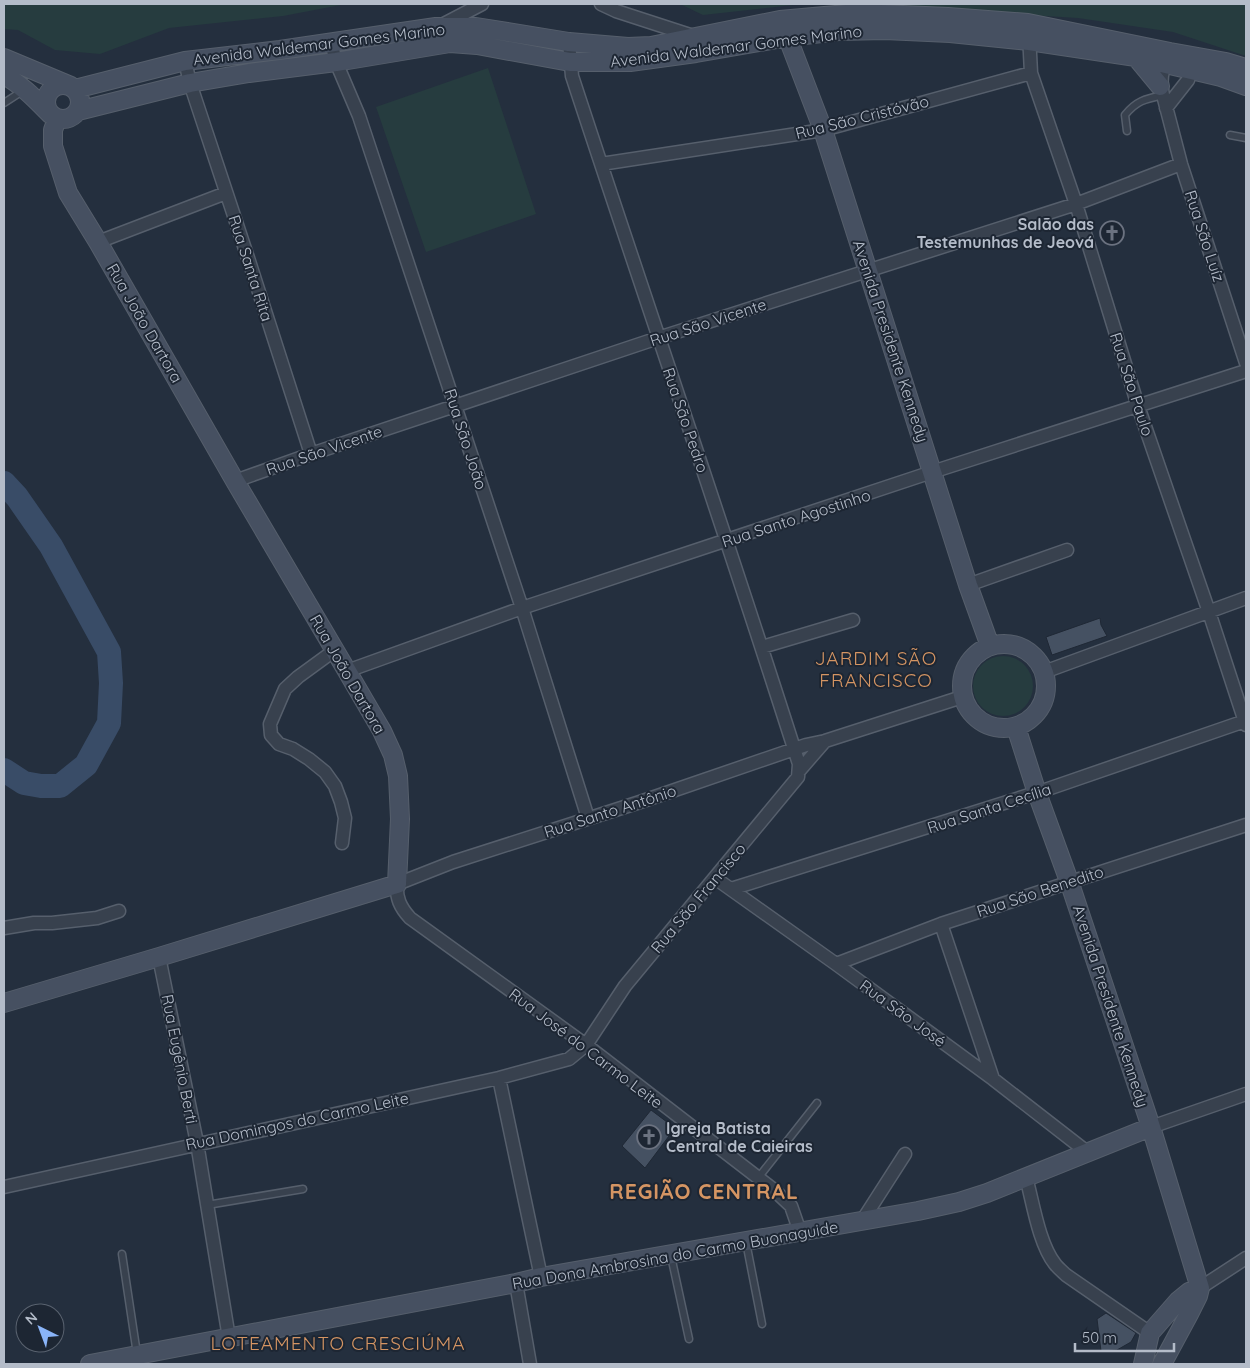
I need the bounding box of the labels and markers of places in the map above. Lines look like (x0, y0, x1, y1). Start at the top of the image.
place label: Salão das Testemunhas de Jeová (916, 214, 1094, 252)
church icon: Salão das Testemunhas de Jeová (1099, 220, 1125, 246)
place label: Igreja Batista Central de Caieiras (666, 1118, 813, 1156)
church icon: Igreja Batista Central de Caieiras (636, 1124, 662, 1150)

